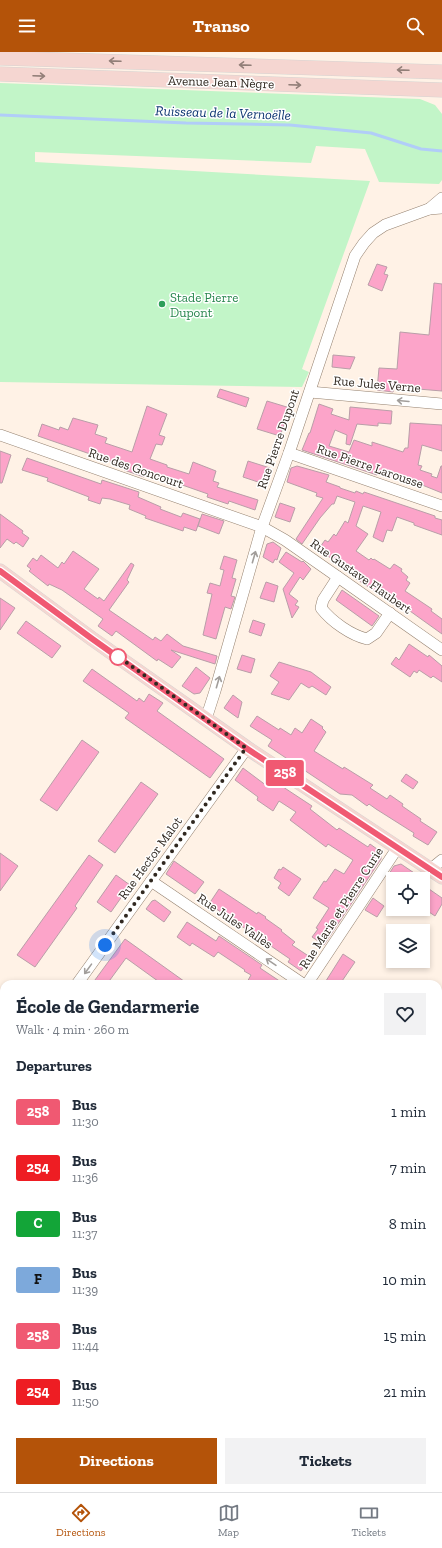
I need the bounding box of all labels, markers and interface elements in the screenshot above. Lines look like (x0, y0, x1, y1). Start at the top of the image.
icon: menu (16, 15, 38, 37)
text: Transo (192, 15, 250, 37)
icon: search (404, 15, 426, 37)
one-way arrow (109, 58, 122, 65)
one-way arrow (239, 62, 252, 69)
one-way arrow (397, 67, 410, 74)
one-way arrow (32, 72, 45, 79)
street label: Avenue Jean Nègre (168, 73, 274, 91)
one-way arrow (288, 81, 301, 89)
water label: Ruisseau de la Vernoëlle (155, 102, 291, 124)
place label: Stade Pierre Dupont (170, 290, 238, 320)
marker: Stade Pierre Dupont (157, 299, 167, 309)
street label: Rue Jules Verne (333, 373, 421, 395)
street label: Rue Pierre Dupont (254, 387, 302, 491)
one-way arrow (397, 397, 410, 404)
street label: Rue Pierre Larousse (315, 441, 425, 491)
street label: Rue des Goncourt (86, 445, 186, 491)
street label: Rue Gustave Flaubert (307, 535, 415, 617)
one-way arrow (251, 550, 258, 563)
unlabelled marker (109, 648, 127, 666)
one-way arrow (215, 675, 222, 688)
line badge: 258 (262, 760, 308, 786)
text: 258 (274, 764, 296, 781)
street label: Rue Hector Malot (115, 814, 185, 902)
street label: Rue Marie et Pierre Curie (296, 844, 386, 972)
map controls (386, 872, 430, 968)
button: locate (386, 872, 430, 916)
street label: Rue Jules Vallès (195, 890, 276, 952)
button: layers (386, 924, 430, 968)
your location (95, 935, 115, 955)
one-way arrow (266, 958, 277, 966)
one-way arrow (83, 964, 92, 975)
button: heart (384, 993, 426, 1035)
text: École de Gendarmerie (16, 995, 199, 1018)
text: Walk · 4 min · 260 m (16, 1022, 129, 1037)
text: Departures (16, 1057, 92, 1075)
text: Bus (72, 1096, 97, 1114)
text: 258 (27, 1103, 49, 1120)
text: 1 min (391, 1103, 426, 1121)
text: 11:30 (72, 1114, 99, 1129)
text: Bus (72, 1152, 97, 1170)
text: 254 (27, 1159, 49, 1176)
text: 7 min (390, 1159, 426, 1177)
text: 11:36 (72, 1170, 98, 1185)
text: Bus (72, 1208, 97, 1226)
text: C (33, 1215, 43, 1232)
text: 8 min (389, 1215, 426, 1233)
text: 11:37 (72, 1226, 97, 1241)
text: Bus (72, 1264, 97, 1282)
text: F (34, 1271, 42, 1288)
text: 10 min (382, 1271, 426, 1289)
text: 11:39 (72, 1282, 98, 1297)
text: Bus (72, 1320, 97, 1338)
text: 258 (27, 1327, 49, 1344)
text: 15 min (383, 1327, 426, 1345)
text: 11:44 (72, 1338, 99, 1353)
text: Bus (72, 1376, 97, 1394)
text: 254 (27, 1383, 49, 1400)
text: 21 min (383, 1383, 426, 1401)
text: 11:50 (72, 1394, 99, 1409)
button: Directions (16, 1438, 217, 1484)
button: Tickets (225, 1438, 426, 1484)
tab: Directions (56, 1502, 106, 1539)
tab: Map (218, 1502, 240, 1539)
tab: Tickets (351, 1502, 386, 1539)

